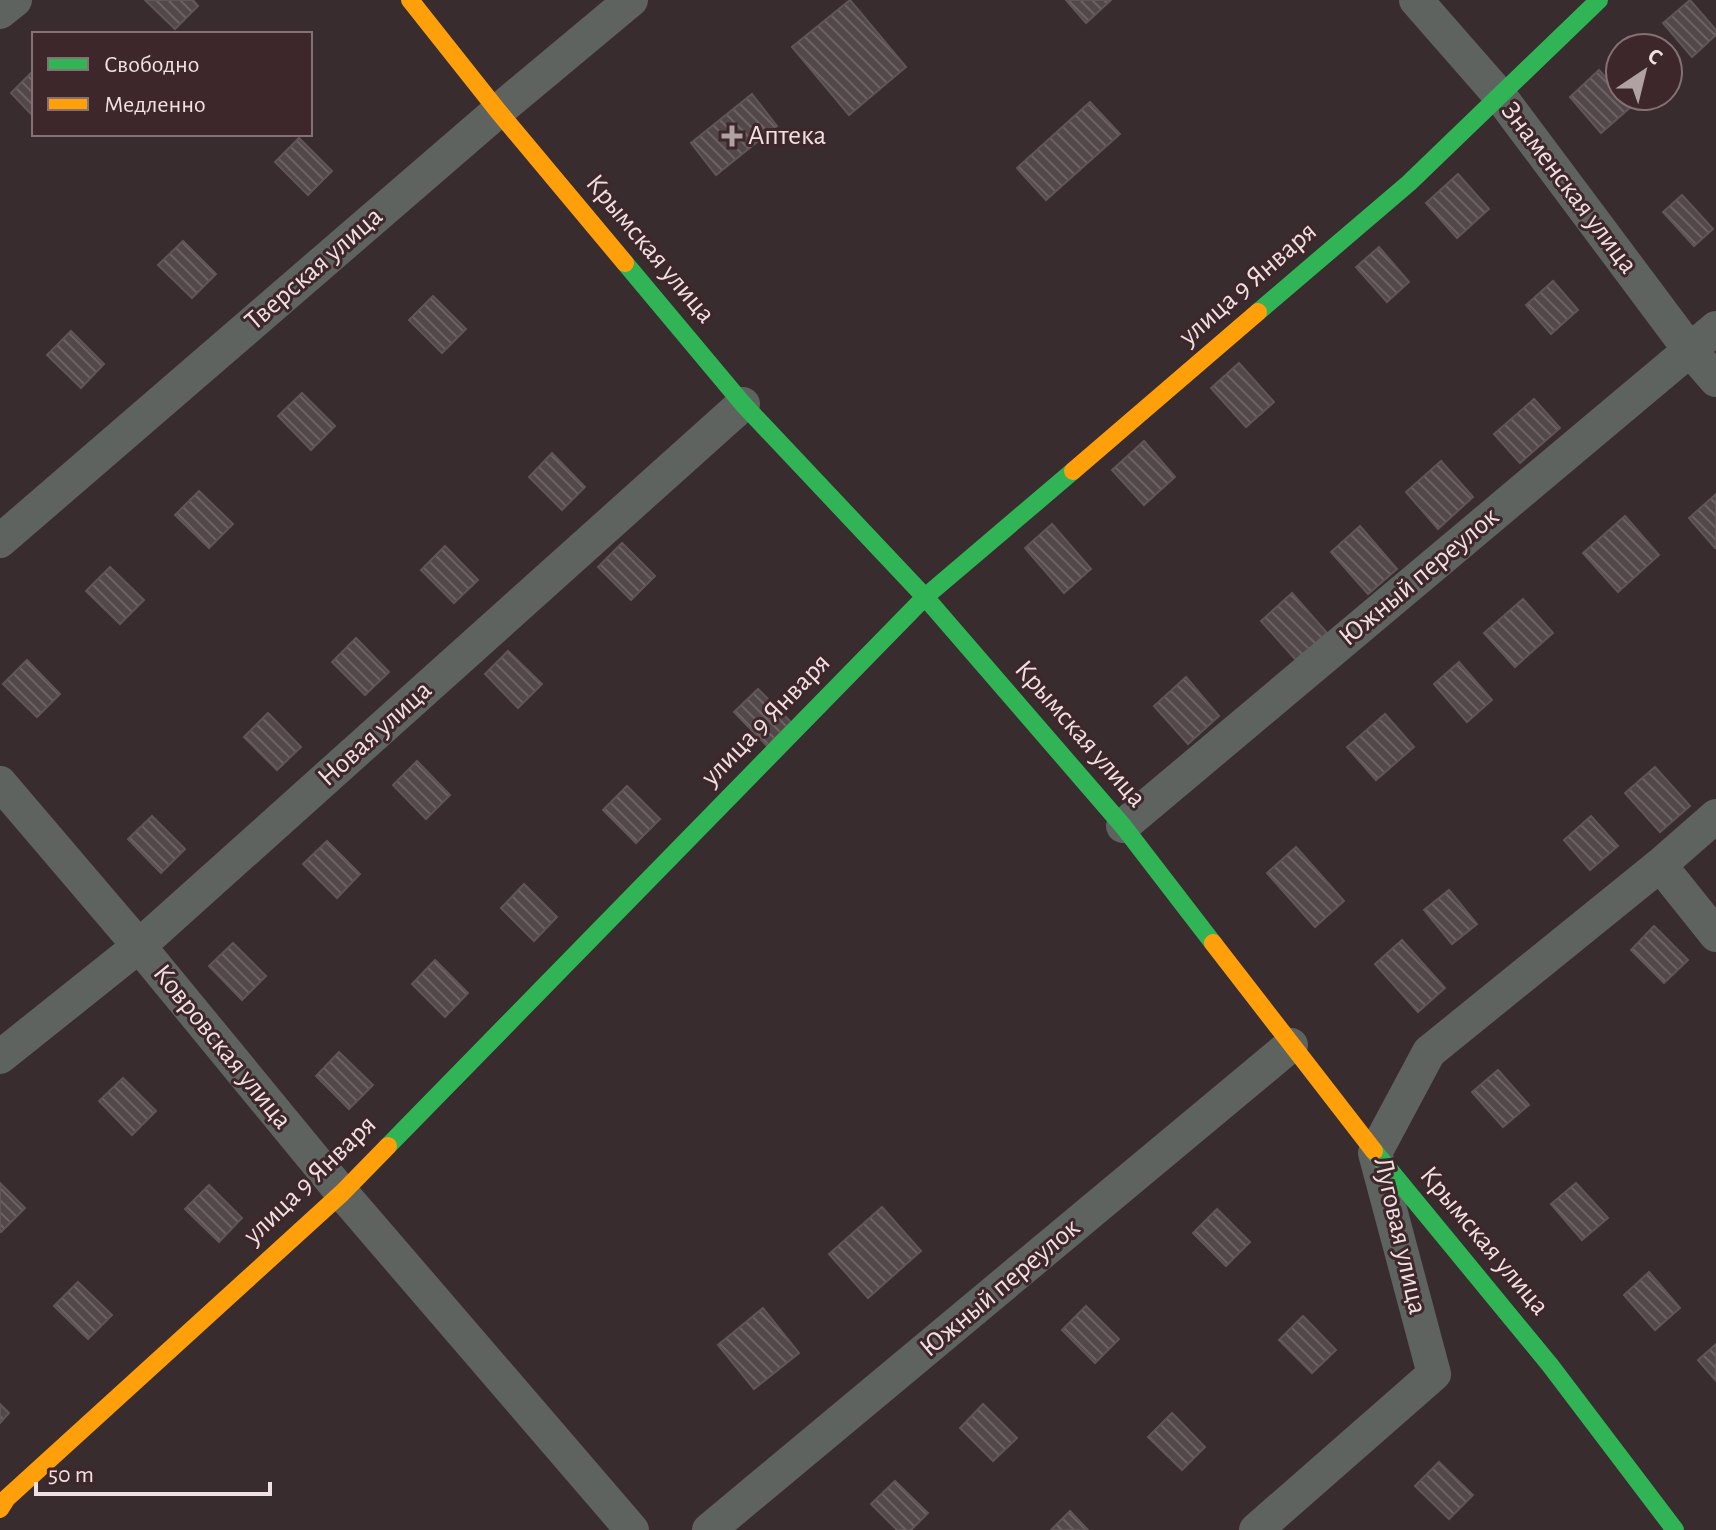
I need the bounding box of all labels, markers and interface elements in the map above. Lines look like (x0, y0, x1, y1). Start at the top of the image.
legend (32, 32, 312, 136)
north arrow (1604, 32, 1684, 112)
text: С (1644, 44, 1666, 69)
text: Свободно (104, 53, 199, 77)
text: Медленно (104, 93, 206, 117)
street label: Знаменская улица (1496, 97, 1643, 279)
place label: Аптека (748, 122, 826, 150)
marker: Аптека (723, 127, 741, 145)
street label: Крымская улица (580, 169, 720, 329)
street label: Тверская улица (240, 202, 388, 336)
street label: улица 9 Января (1173, 217, 1322, 352)
street label: Южный переулок (1334, 502, 1504, 652)
street label: улица 9 Января (696, 648, 836, 792)
street label: Крымская улица (1009, 655, 1151, 813)
street label: Новая улица (313, 676, 437, 792)
street label: Ковровская улица (147, 959, 297, 1135)
street label: улица 9 Января (238, 1110, 382, 1250)
street label: Луговая улица (1368, 1155, 1432, 1317)
street label: Крымская улица (1414, 1161, 1554, 1321)
street label: Южный переулок (915, 1213, 1085, 1363)
scale bar (36, 1446, 270, 1496)
text: 50 m (48, 1463, 94, 1487)

